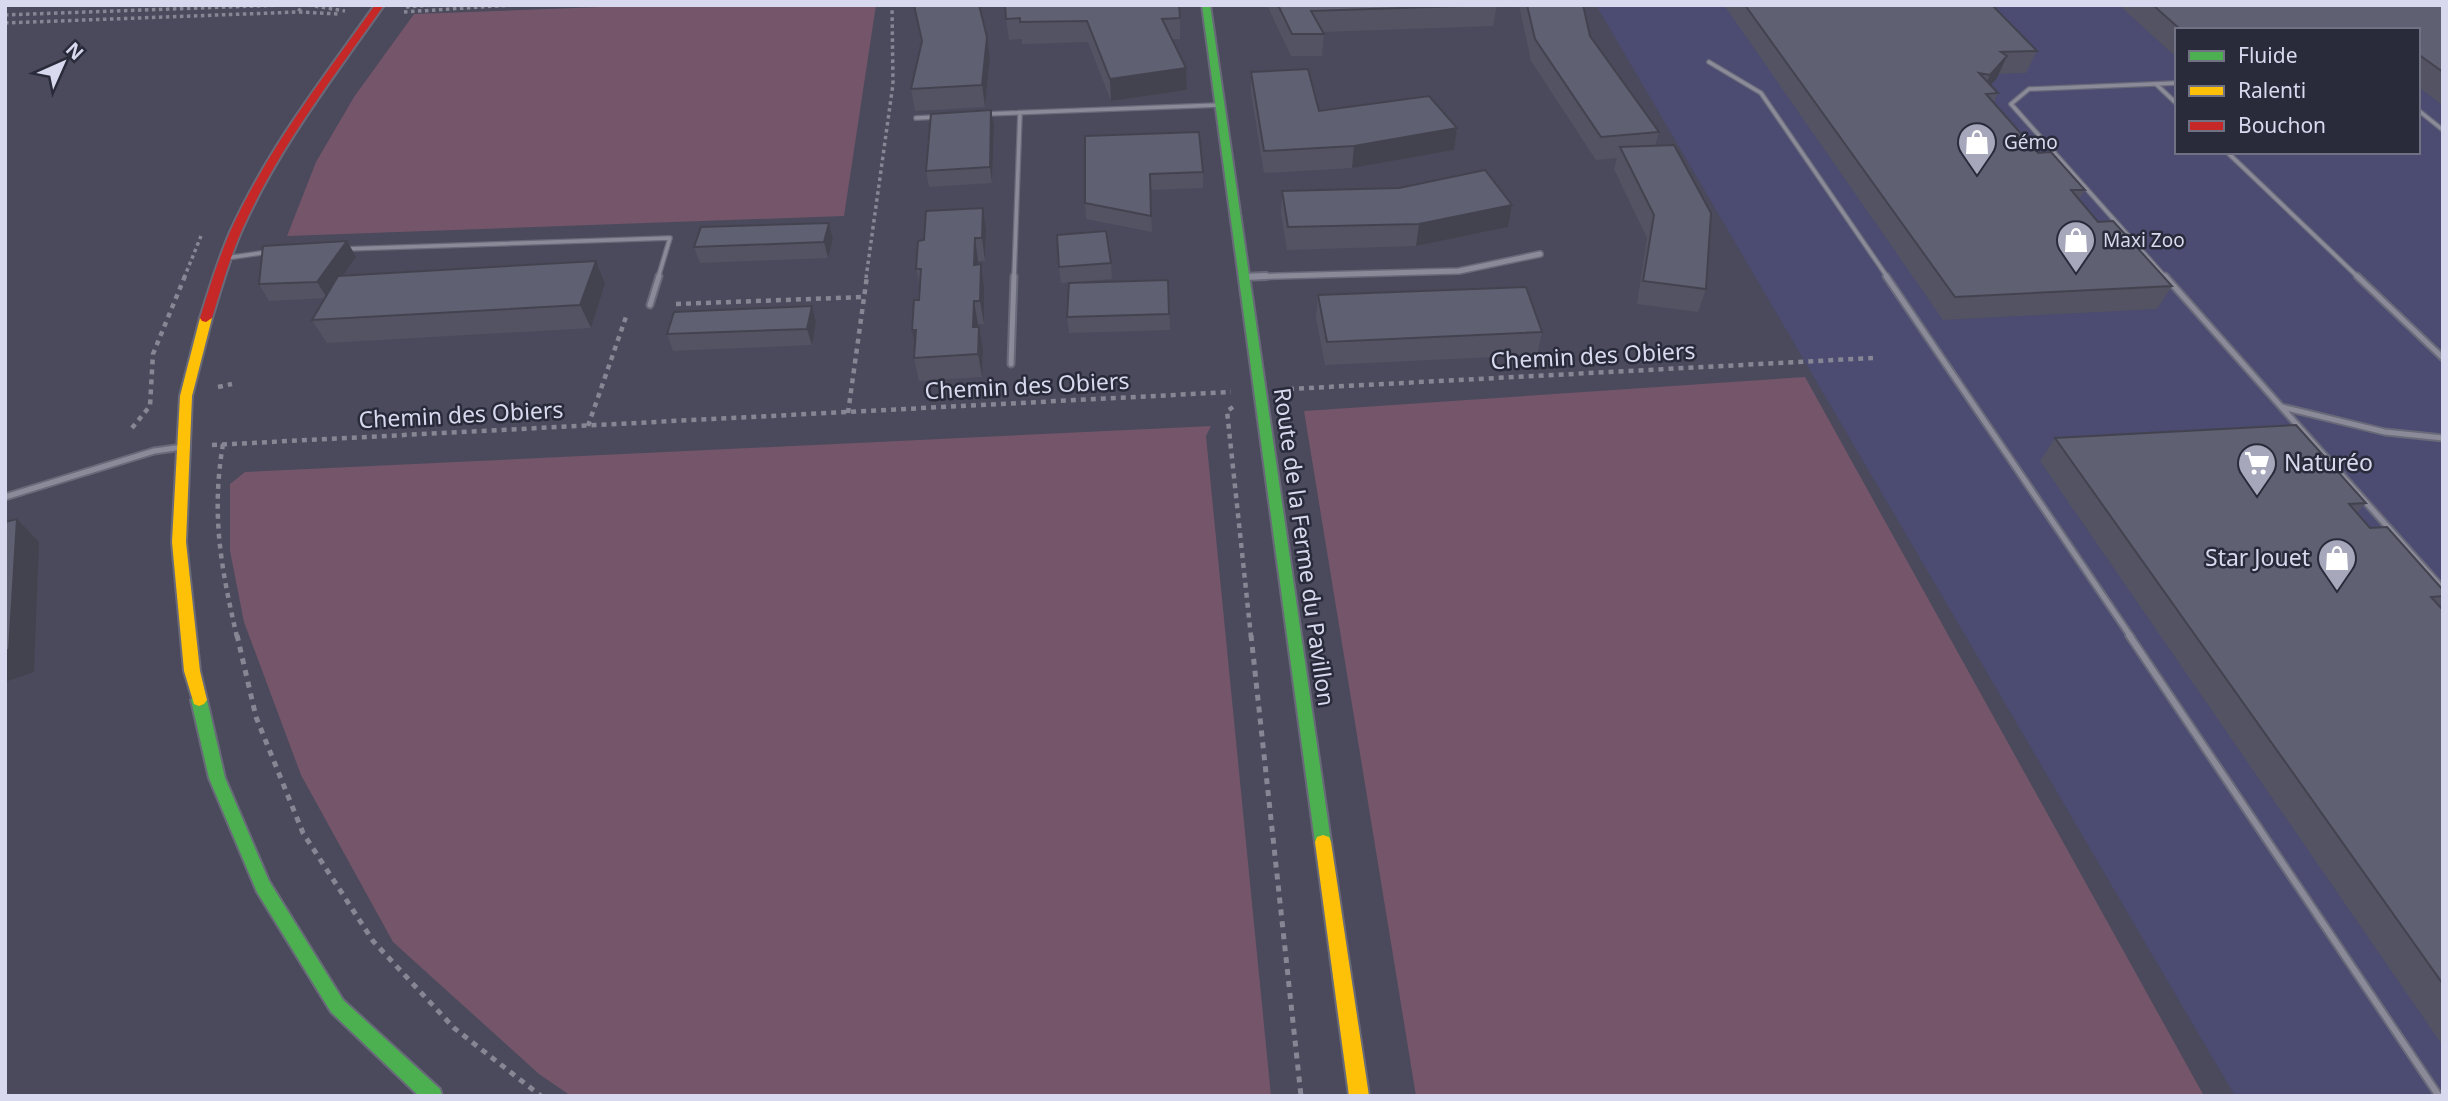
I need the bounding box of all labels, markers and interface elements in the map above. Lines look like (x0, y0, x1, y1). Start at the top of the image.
north arrow (28, 28, 98, 98)
legend (2175, 28, 2420, 154)
text: N (60, 36, 90, 66)
text: Fluide (2238, 41, 2297, 69)
text: Ralenti (2238, 76, 2306, 104)
text: Bouchon (2238, 111, 2326, 139)
shop icon: Gémo (1956, 121, 1998, 176)
place label: Gémo (2004, 129, 2058, 155)
shop icon: Maxi Zoo (2055, 219, 2097, 274)
place label: Maxi Zoo (2103, 227, 2185, 253)
street label: Chemin des Obiers (1490, 334, 1696, 376)
street label: Chemin des Obiers (924, 364, 1130, 406)
street label: Route de la Ferme du Pavillon (1267, 386, 1343, 708)
street label: Chemin des Obiers (358, 393, 564, 435)
supermarket icon: Naturéo (2236, 442, 2278, 497)
place label: Naturéo (2284, 446, 2373, 478)
shop icon: Star Jouet (2316, 537, 2358, 592)
place label: Star Jouet (2205, 541, 2310, 573)

